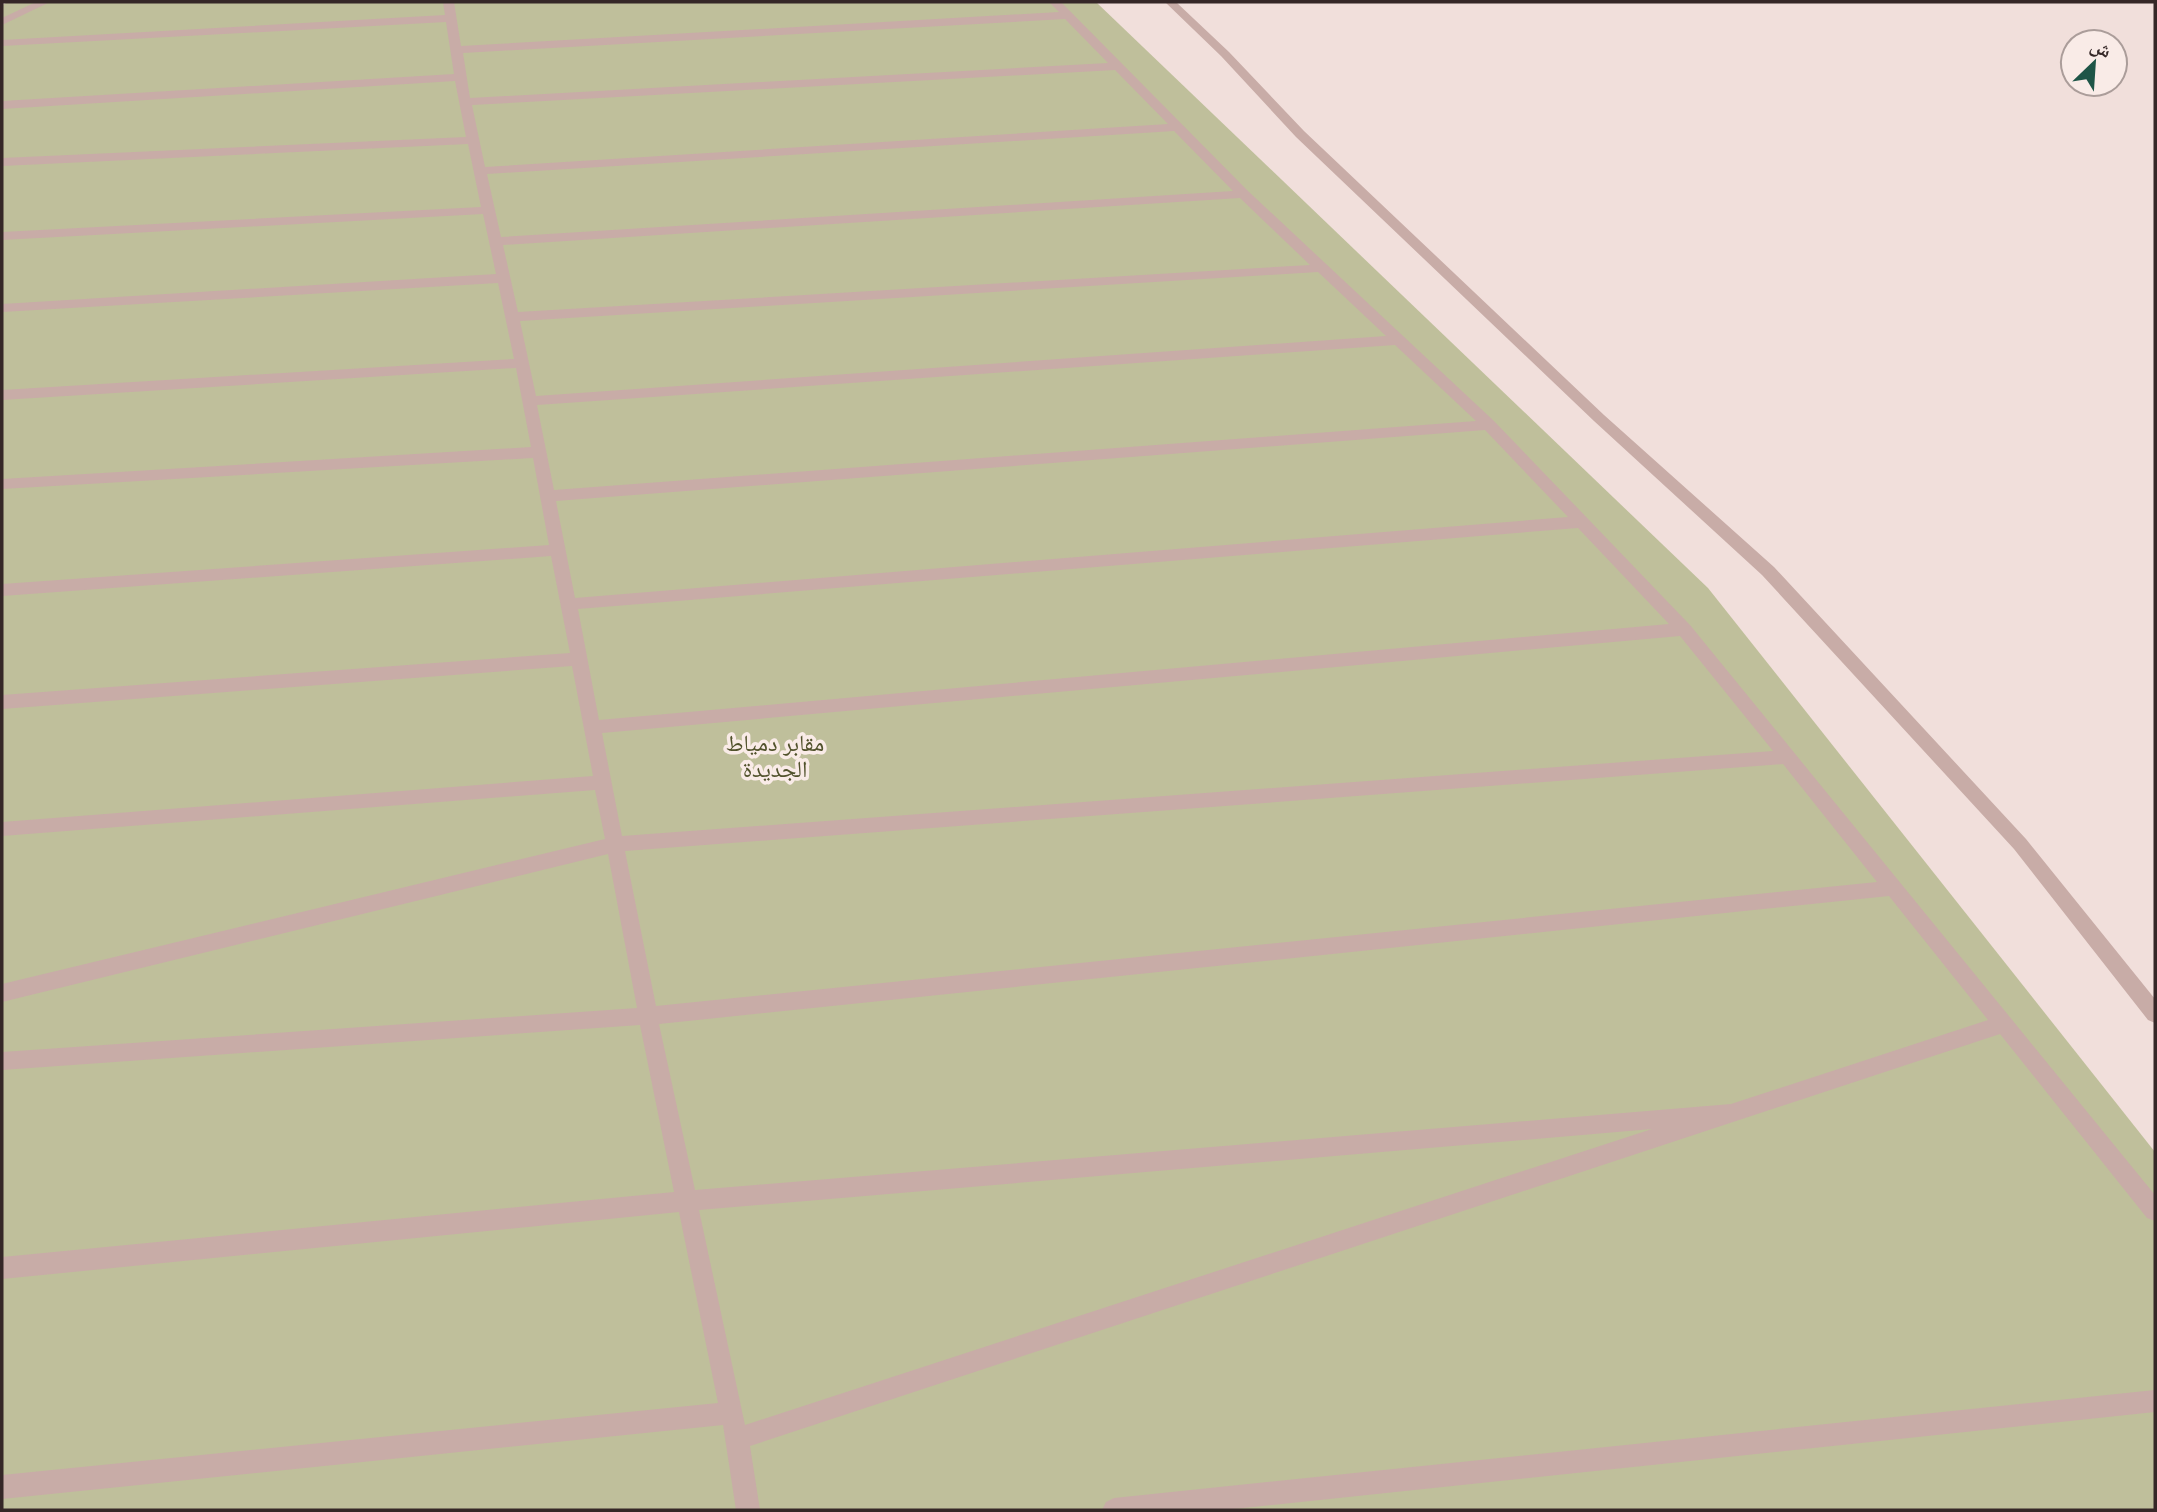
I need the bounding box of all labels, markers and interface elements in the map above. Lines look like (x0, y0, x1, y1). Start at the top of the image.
north arrow (2059, 28, 2129, 98)
text: ش (2087, 32, 2115, 63)
park label: مقابر دمياط الجديدة (726, 728, 824, 782)

